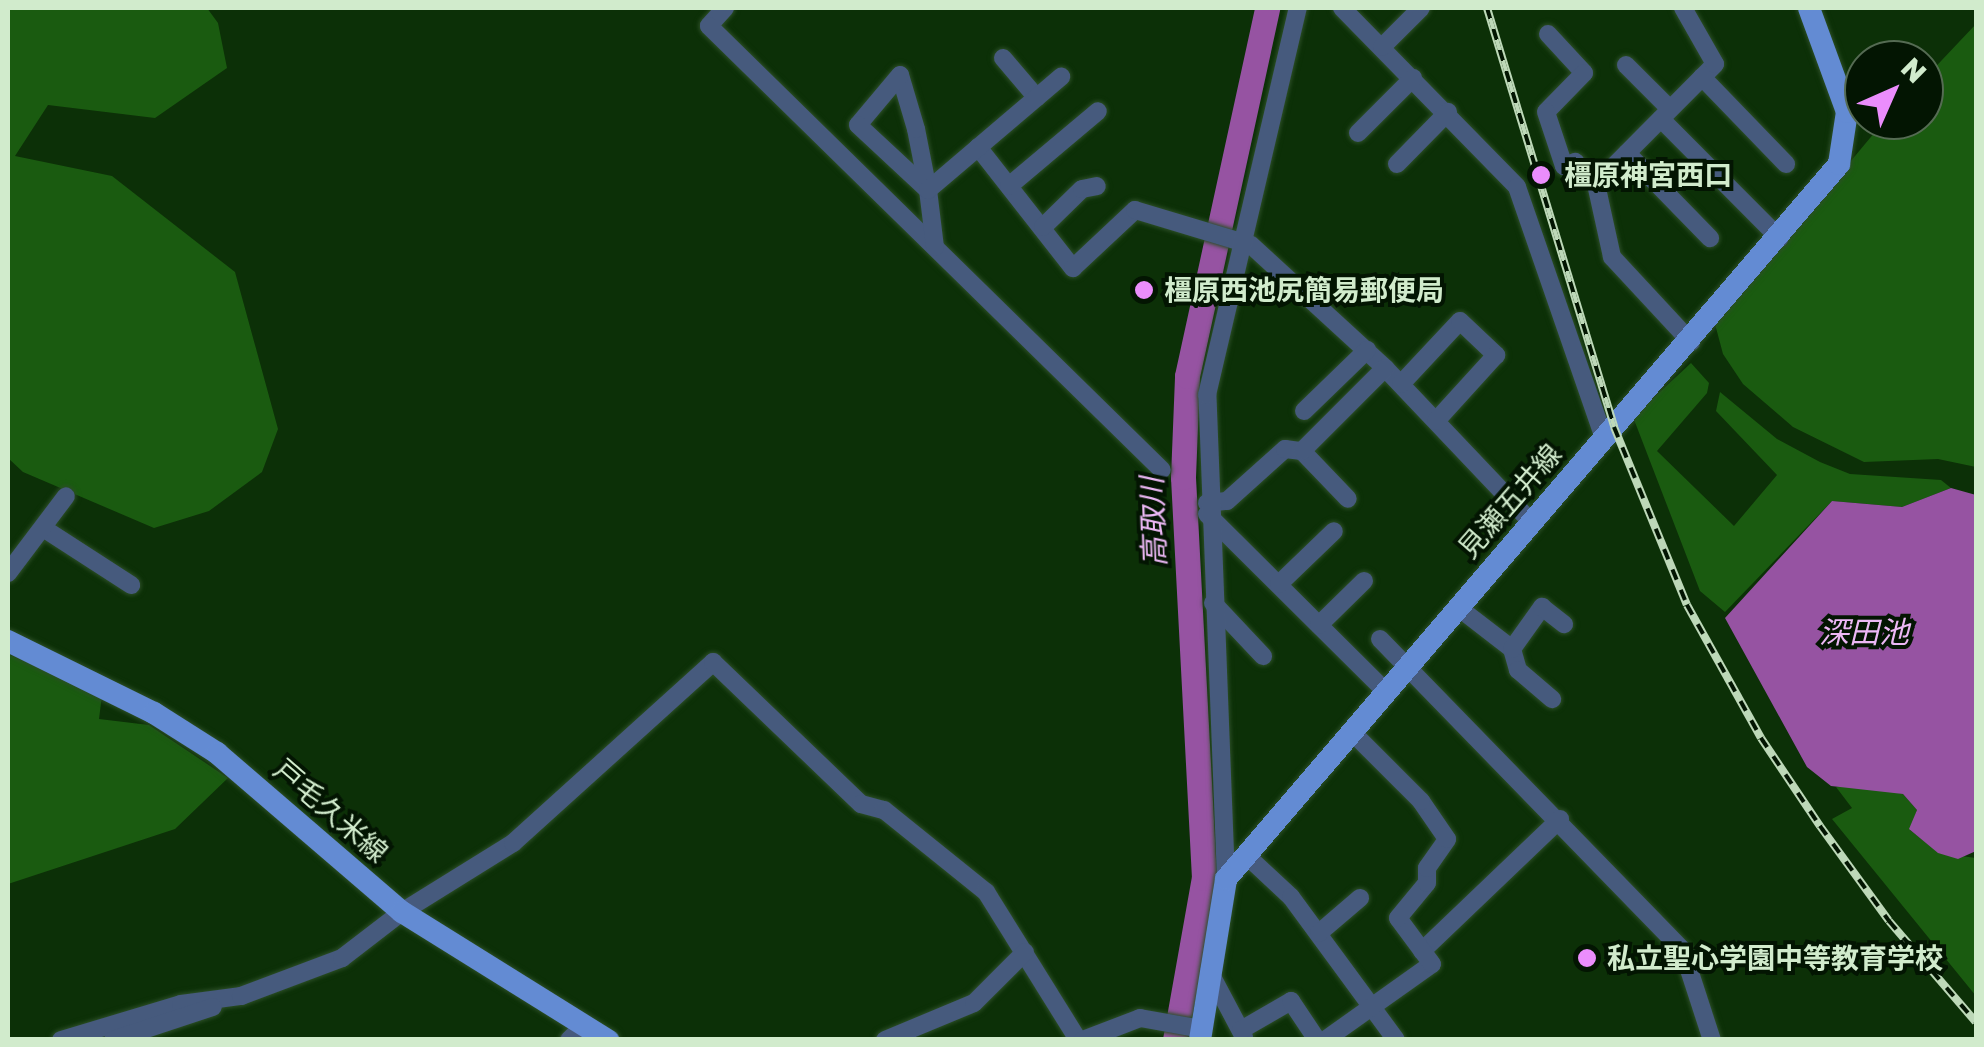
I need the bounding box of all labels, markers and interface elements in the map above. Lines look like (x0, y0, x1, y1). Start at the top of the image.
north arrow (1844, 40, 1944, 140)
text: N (1895, 51, 1933, 89)
place label: 橿原神宮西口 (1564, 158, 1732, 192)
marker: 橿原神宮西口 (1528, 162, 1554, 188)
place label: 橿原西池尻簡易郵便局 (1164, 273, 1444, 307)
marker: 橿原西池尻簡易郵便局 (1133, 279, 1155, 301)
street label: 見瀬五井線 (1451, 437, 1569, 565)
water label: 高取川 (1133, 476, 1173, 568)
water label: 深田池 (1819, 614, 1909, 650)
street label: 戸毛久米線 (267, 752, 395, 870)
place label: 私立聖心学園中等教育学校 (1607, 941, 1943, 975)
marker: 私立聖心学園中等教育学校 (1576, 947, 1598, 969)

